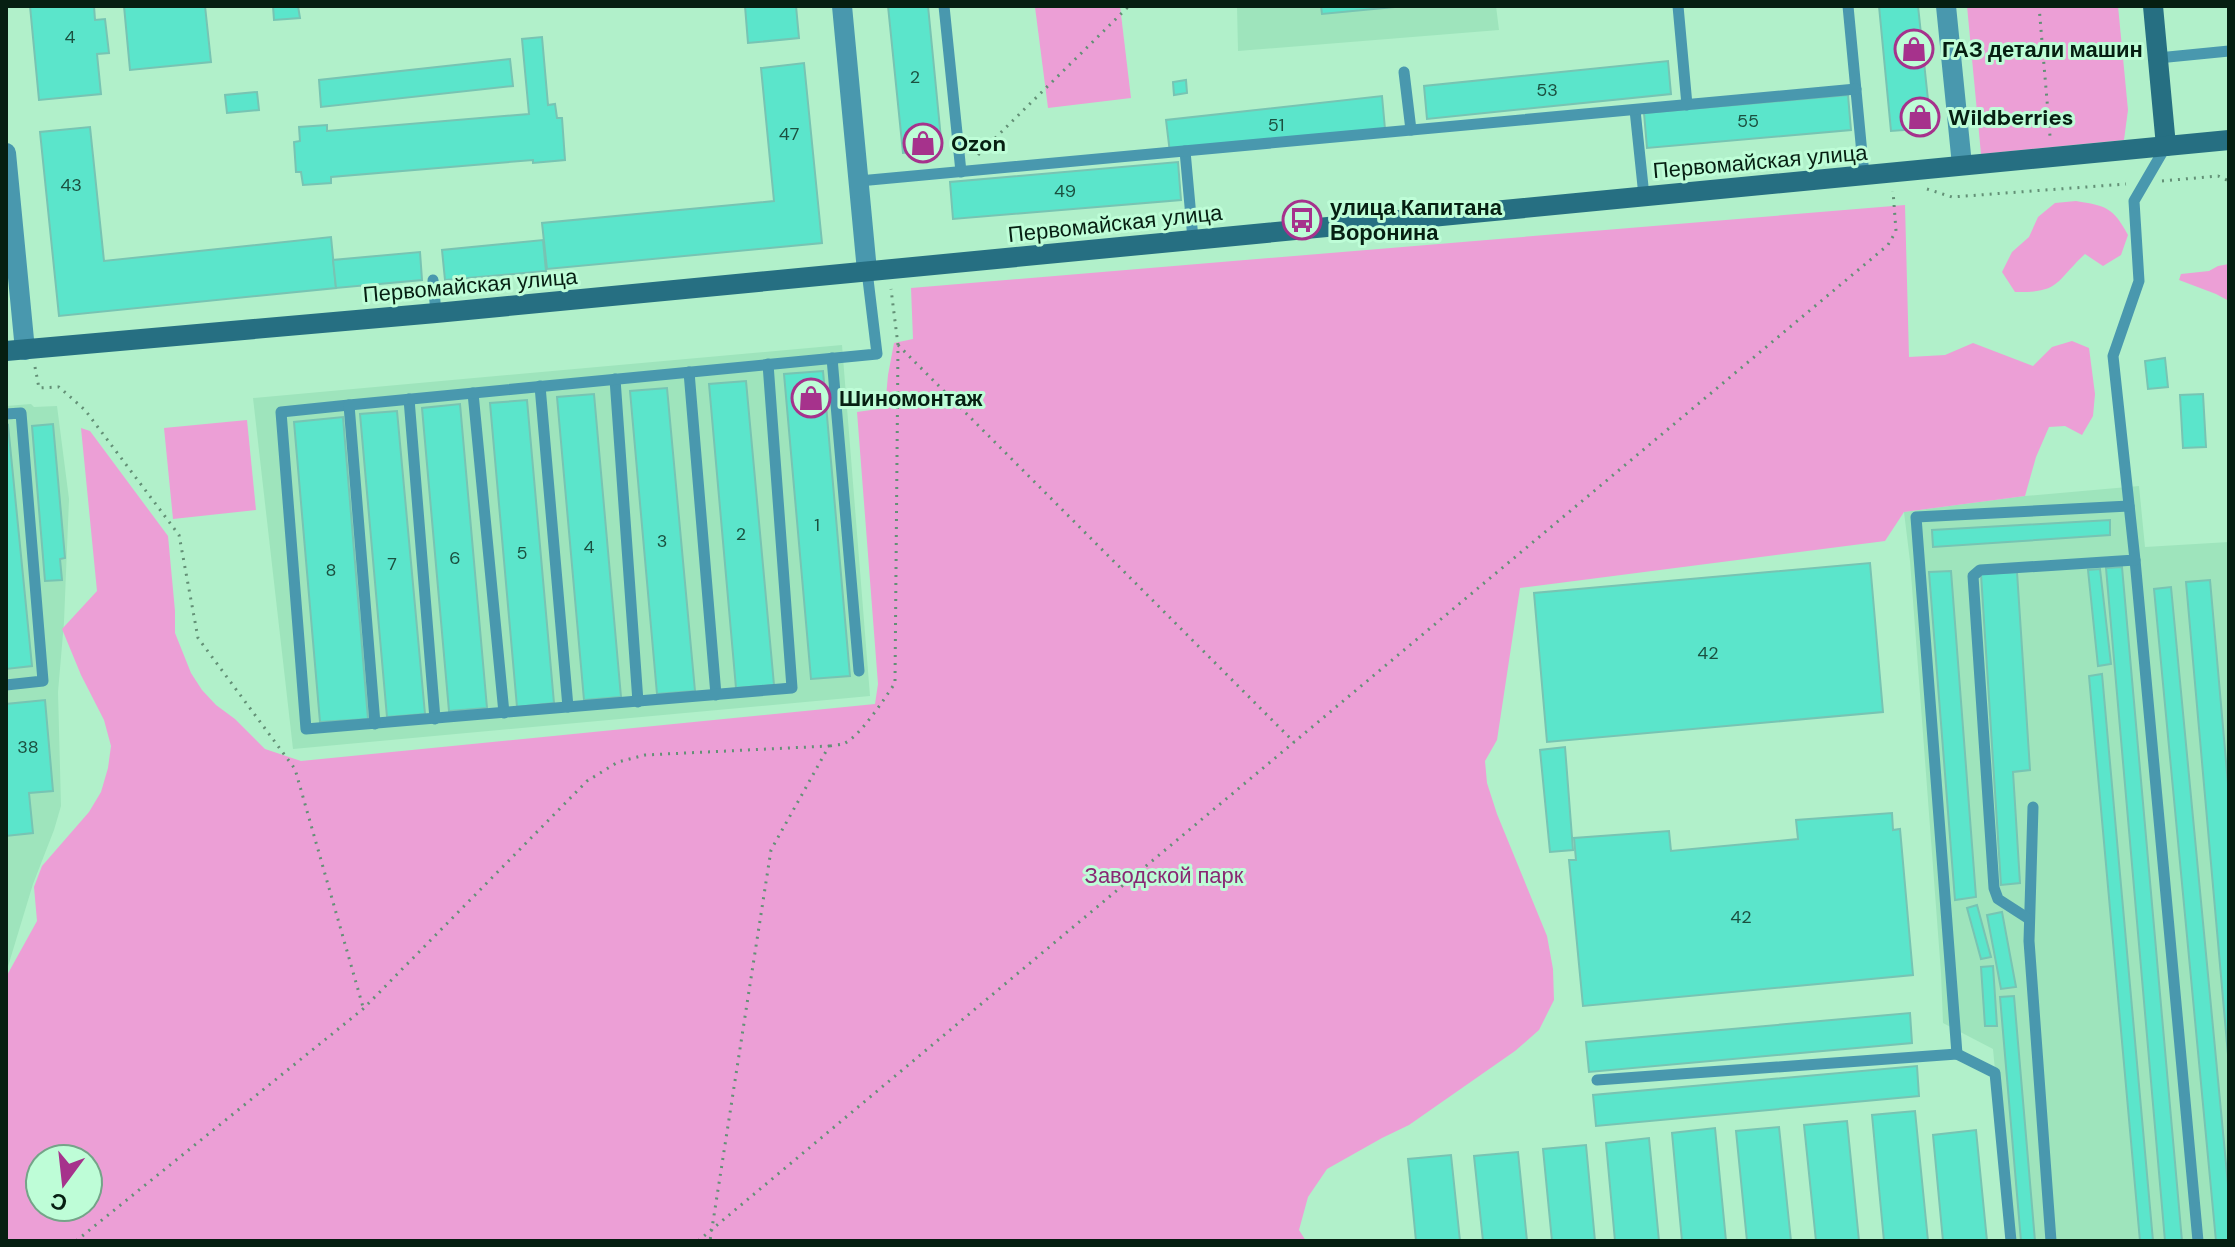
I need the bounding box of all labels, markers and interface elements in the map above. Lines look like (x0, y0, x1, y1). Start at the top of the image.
house number: 4 (65, 25, 76, 49)
shop icon: ГАЗ детали машин (1893, 28, 1935, 70)
place label: ГАЗ детали машин (1942, 35, 2143, 64)
house number: 2 (910, 65, 920, 89)
house number: 53 (1536, 78, 1558, 102)
shop icon: Wildberries (1899, 96, 1941, 138)
place label: Wildberries (1948, 103, 2073, 132)
house number: 55 (1737, 109, 1759, 133)
house number: 51 (1268, 113, 1284, 137)
house number: 47 (779, 122, 799, 146)
shop icon: Ozon (902, 122, 944, 164)
place label: Ozon (951, 129, 1006, 158)
street label: Первомайская улица (1652, 138, 1869, 185)
house number: 43 (60, 173, 82, 197)
house number: 49 (1054, 179, 1076, 203)
place label: улица Капитана Воронина (1330, 193, 1503, 247)
street label: Первомайская улица (1007, 198, 1224, 249)
bus stop icon: улица Капитана Воронина (1281, 199, 1323, 241)
street label: Первомайская улица (362, 262, 579, 309)
shop icon: Шиномонтаж (790, 377, 832, 419)
place label: Шиномонтаж (839, 384, 983, 413)
house number: 1 (814, 513, 820, 537)
house number: 2 (736, 522, 746, 546)
house number: 3 (657, 529, 667, 553)
house number: 4 (584, 535, 595, 559)
house number: 5 (517, 541, 527, 565)
house number: 6 (449, 546, 461, 570)
house number: 7 (387, 552, 397, 576)
house number: 8 (326, 558, 336, 582)
house number: 42 (1697, 641, 1719, 665)
house number: 38 (17, 735, 39, 759)
park label: Заводской парк (1085, 861, 1244, 890)
house number: 42 (1730, 905, 1752, 929)
north arrow (24, 1143, 104, 1223)
text: С (47, 1186, 70, 1218)

